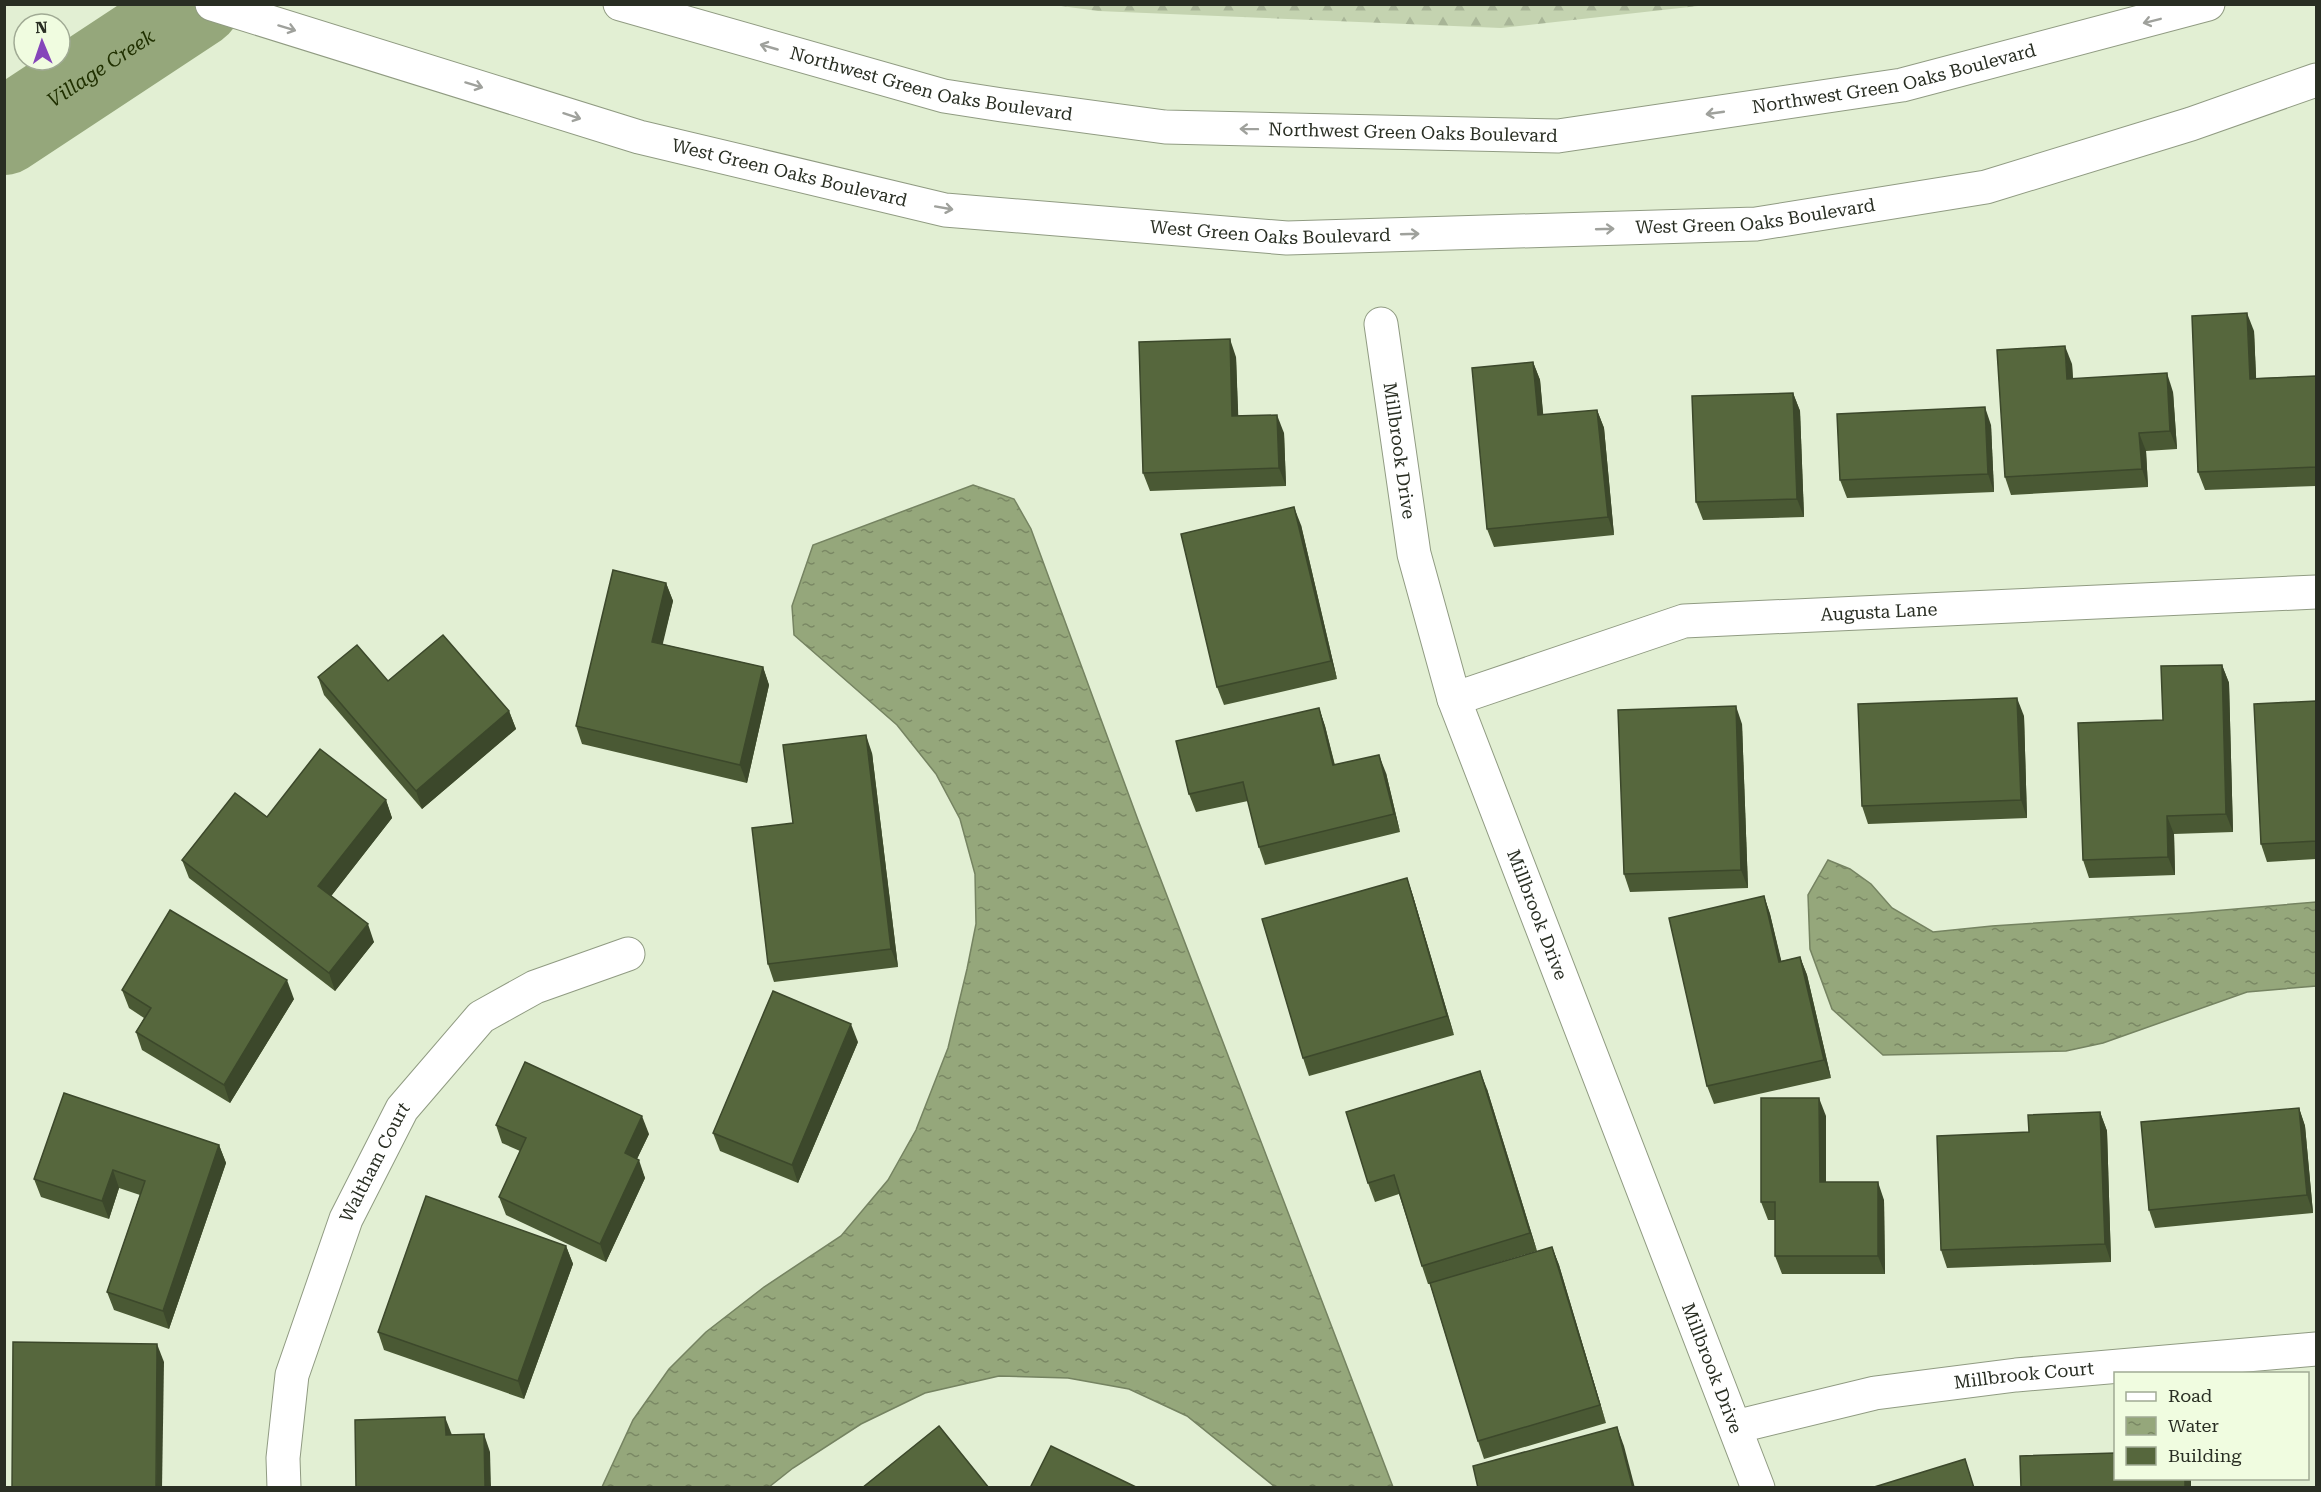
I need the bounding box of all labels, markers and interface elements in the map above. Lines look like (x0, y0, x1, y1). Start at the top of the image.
north arrow (12, 12, 72, 72)
one-way arrow (2143, 15, 2162, 27)
text: N (35, 18, 48, 37)
one-way arrow (277, 23, 296, 34)
water label: Village Creek (43, 24, 159, 112)
street label: Northwest Green Oaks Boulevard (1750, 39, 2038, 117)
one-way arrow (760, 41, 779, 52)
street label: Northwest Green Oaks Boulevard (788, 42, 1075, 125)
one-way arrow (464, 80, 483, 91)
one-way arrow (1706, 107, 1726, 118)
one-way arrow (562, 111, 581, 122)
street label: Northwest Green Oaks Boulevard (1268, 118, 1558, 146)
one-way arrow (1240, 123, 1260, 135)
street label: West Green Oaks Boulevard (670, 134, 910, 211)
street label: West Green Oaks Boulevard (1635, 194, 1877, 238)
one-way arrow (934, 203, 953, 214)
street label: West Green Oaks Boulevard (1149, 216, 1391, 248)
one-way arrow (1595, 223, 1615, 234)
one-way arrow (1400, 229, 1420, 240)
street label: Millbrook Drive (1379, 381, 1420, 521)
street label: Augusta Lane (1820, 598, 1938, 625)
street label: Millbrook Drive (1503, 846, 1572, 983)
street label: Waltham Court (335, 1097, 414, 1226)
street label: Millbrook Drive (1678, 1300, 1747, 1436)
street label: Millbrook Court (1953, 1357, 2095, 1393)
legend (2114, 1372, 2309, 1480)
text: Road (2168, 1385, 2213, 1406)
text: Water (2168, 1415, 2219, 1436)
text: Building (2168, 1445, 2242, 1466)

